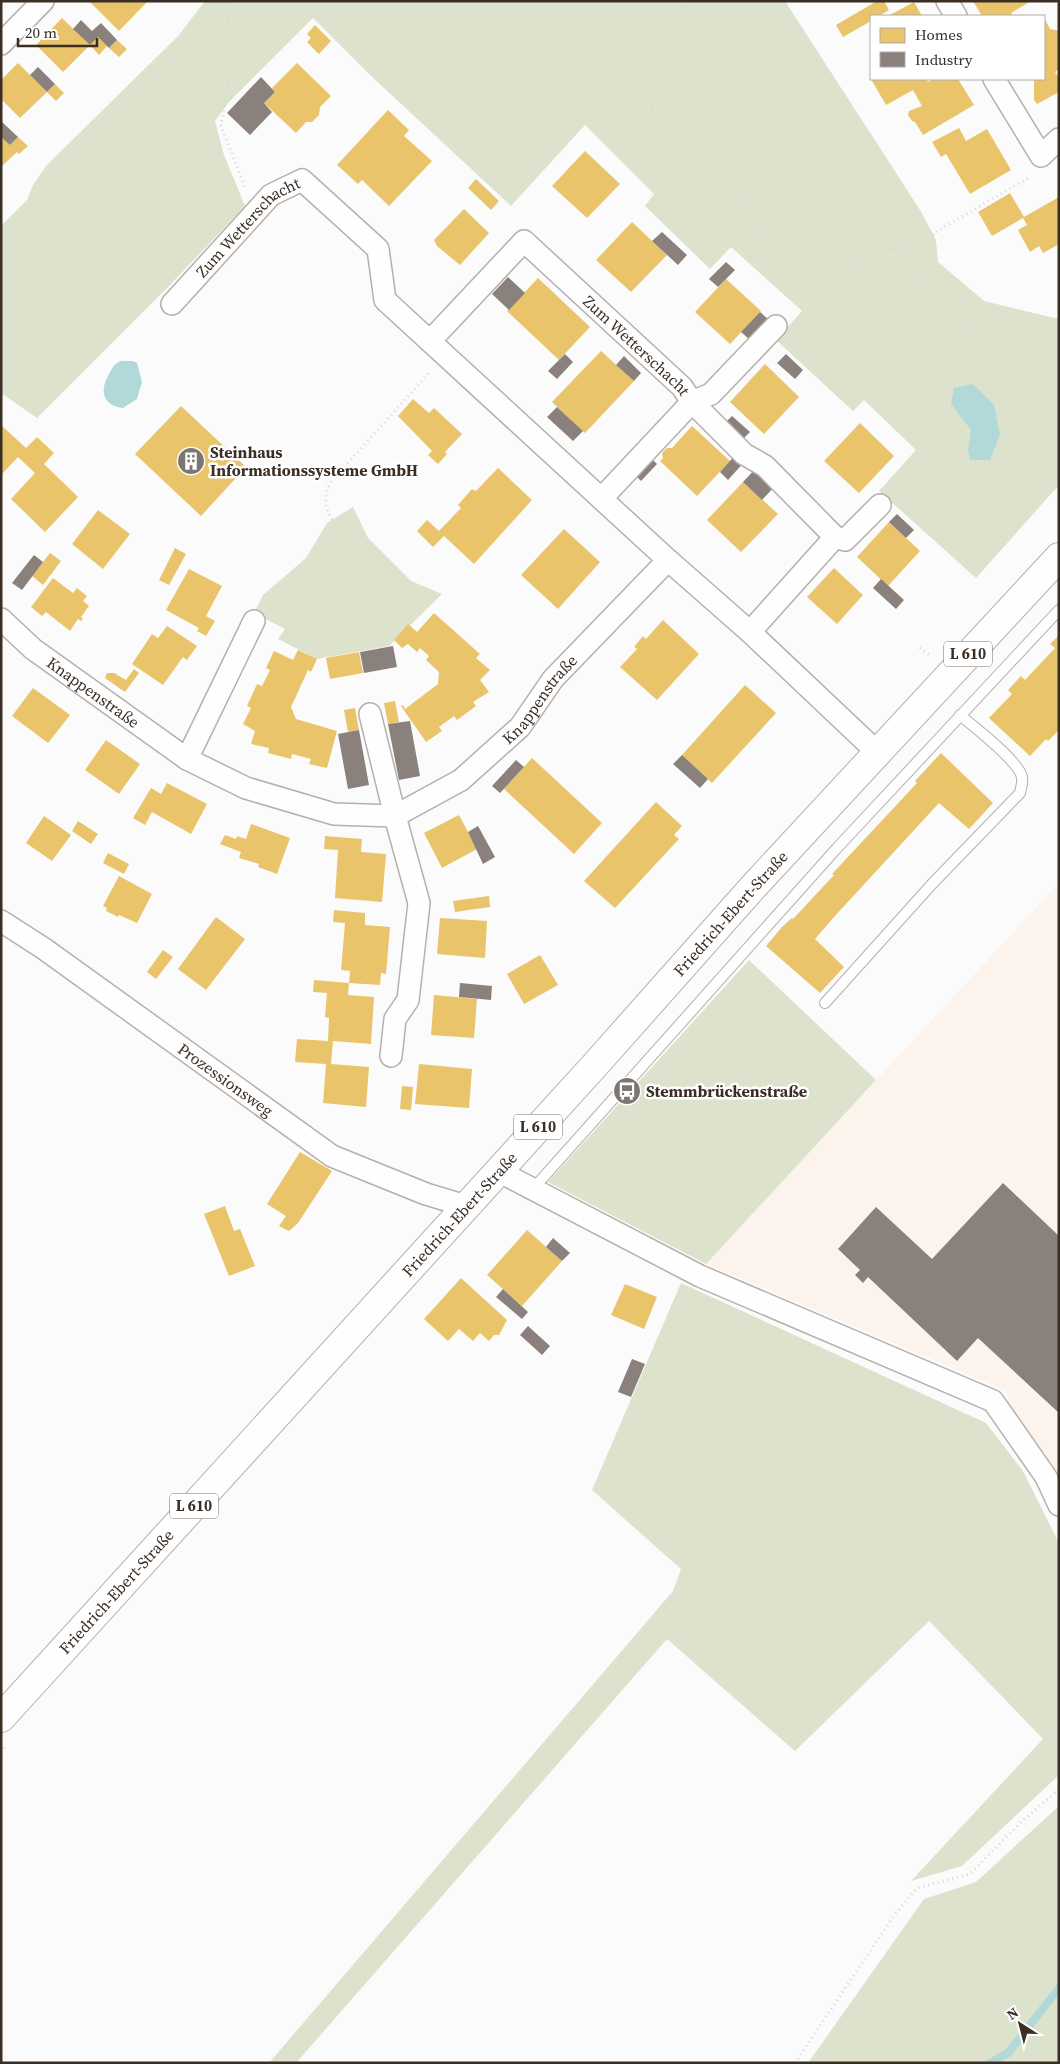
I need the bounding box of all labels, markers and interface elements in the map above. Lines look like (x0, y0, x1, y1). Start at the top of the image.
scale bar (18, 15, 96, 47)
legend (870, 15, 1045, 80)
text: 20 m (25, 22, 57, 43)
text: Homes (915, 24, 962, 45)
text: Industry (915, 49, 973, 70)
street label: Zum Wetterschacht (191, 171, 304, 282)
street label: Zum Wetterschacht (579, 290, 696, 400)
place label: Steinhaus Informationssysteme GmbH (210, 441, 418, 481)
building icon: Steinhaus Informationssysteme GmbH (176, 446, 206, 476)
road number: L 610 (944, 642, 992, 666)
street label: Knappenstraße (497, 650, 582, 749)
street label: Knappenstraße (43, 651, 144, 733)
street label: Friedrich-Ebert-Straße (668, 846, 792, 981)
street label: Prozessionsweg (174, 1038, 278, 1121)
bus stop icon: Stemmbrückenstraße (612, 1076, 642, 1106)
place label: Stemmbrückenstraße (646, 1080, 807, 1102)
road number: L 610 (514, 1114, 562, 1140)
street label: Friedrich-Ebert-Straße (397, 1147, 522, 1281)
road number: L 610 (170, 1494, 218, 1518)
street label: Friedrich-Ebert-Straße (54, 1524, 179, 1659)
north arrow (995, 1999, 1045, 2049)
text: N (1002, 2002, 1022, 2025)

